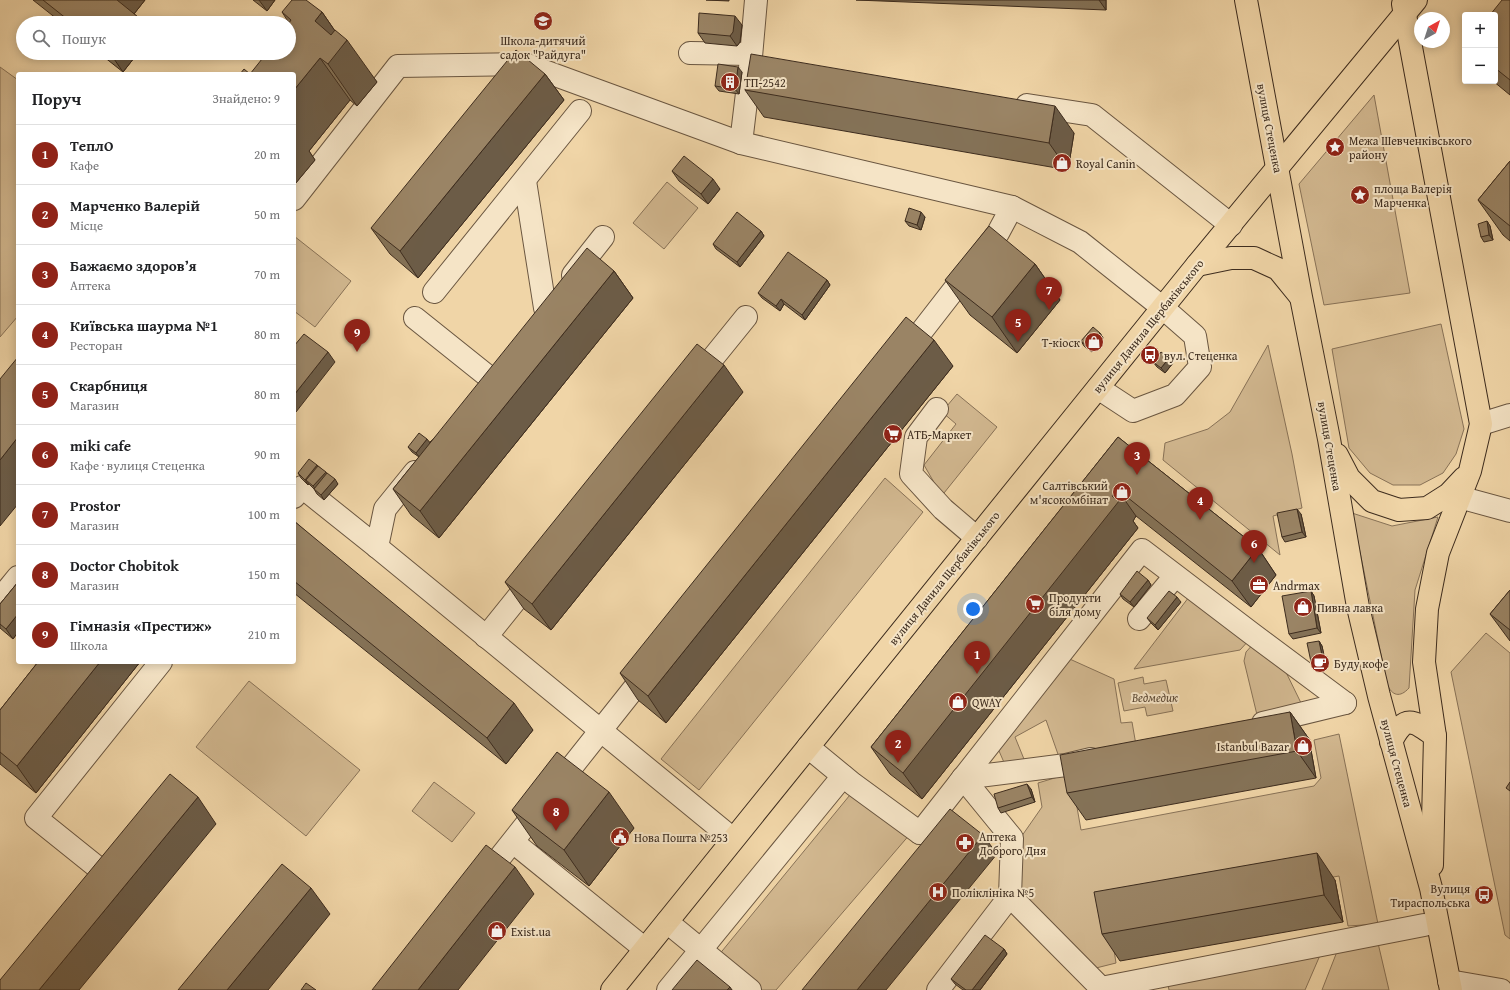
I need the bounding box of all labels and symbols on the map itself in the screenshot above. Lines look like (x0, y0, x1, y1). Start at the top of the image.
school or university icon: Школа-дитячий садок "Райдуга" (532, 10, 554, 32)
north arrow (1414, 12, 1450, 48)
place label: Школа-дитячий садок "Райдуга" (500, 32, 586, 63)
building icon: ТП-2542 (719, 71, 741, 93)
place label: ТП-2542 (744, 74, 786, 91)
street label: вулиця Стеценка (1253, 82, 1287, 174)
place label: Межа Шевченківського району (1349, 132, 1472, 163)
place icon: Межа Шевченківського району (1324, 136, 1346, 158)
shop icon: Royal Canin (1051, 152, 1073, 174)
place label: Royal Canin (1076, 155, 1136, 172)
place label: площа Валерія Марченка (1374, 180, 1452, 211)
place icon: площа Валерія Марченка (1349, 184, 1371, 206)
street label: вулиця Данила Щербаківського (1089, 255, 1207, 397)
pin: 7 (1036, 277, 1062, 310)
pin: 5 (1005, 309, 1031, 342)
pin: 9 (344, 319, 370, 352)
shop icon: Т-кіоск (1083, 331, 1105, 353)
place label: Т-кіоск (1042, 334, 1081, 351)
bus stop icon: вул. Стеценка (1139, 344, 1161, 366)
place label: вул. Стеценка (1164, 347, 1238, 364)
street label: вулиця Стеценка (1314, 400, 1346, 492)
supermarket icon: АТБ-Маркет (882, 423, 904, 445)
place label: АТБ-Маркет (907, 426, 971, 443)
pin: 3 (1124, 442, 1150, 475)
place label: Салтівський м'ясокомбінат (1030, 477, 1108, 508)
shop icon: Салтівський м'ясокомбінат (1111, 481, 1133, 503)
pin: 4 (1187, 487, 1213, 520)
street label: вулиця Данила Щербаківського (885, 507, 1003, 649)
pin: 6 (1241, 530, 1267, 563)
office icon: Andrmax (1248, 574, 1270, 596)
place label: Andrmax (1273, 577, 1321, 594)
place label: Продукти біля дому (1049, 589, 1101, 620)
supermarket icon: Продукти біля дому (1024, 593, 1046, 615)
shop icon: Пивна лавка (1292, 596, 1314, 618)
your location (963, 599, 983, 619)
place label: Пивна лавка (1317, 599, 1383, 616)
pin: 1 (964, 641, 990, 674)
cafe icon: Буду кофе (1309, 652, 1331, 674)
place label: Буду кофе (1334, 655, 1389, 672)
park label: Ведмедик (1131, 689, 1178, 706)
shop icon: QWAY (947, 691, 969, 713)
place label: QWAY (972, 694, 1002, 711)
street label: вулиця Стеценка (1377, 717, 1417, 809)
pin: 2 (885, 730, 911, 763)
shop icon: Istanbul Bazar (1292, 735, 1314, 757)
place label: Istanbul Bazar (1217, 738, 1289, 755)
pin: 8 (543, 798, 569, 831)
public building icon: Нова Пошта №253 (609, 826, 631, 848)
place label: Аптека Доброго Дня (978, 828, 1046, 859)
place label: Нова Пошта №253 (634, 829, 728, 846)
pharmacy icon: Аптека Доброго Дня (954, 832, 976, 854)
place label: Вулиця Тираспольська (1390, 880, 1470, 911)
hospital icon: Поліклініка №5 (927, 881, 949, 903)
place label: Поліклініка №5 (952, 884, 1034, 901)
bus stop icon: Вулиця Тираспольська (1473, 884, 1495, 906)
shop icon: Exist.ua (486, 920, 508, 942)
place label: Exist.ua (511, 923, 551, 940)

